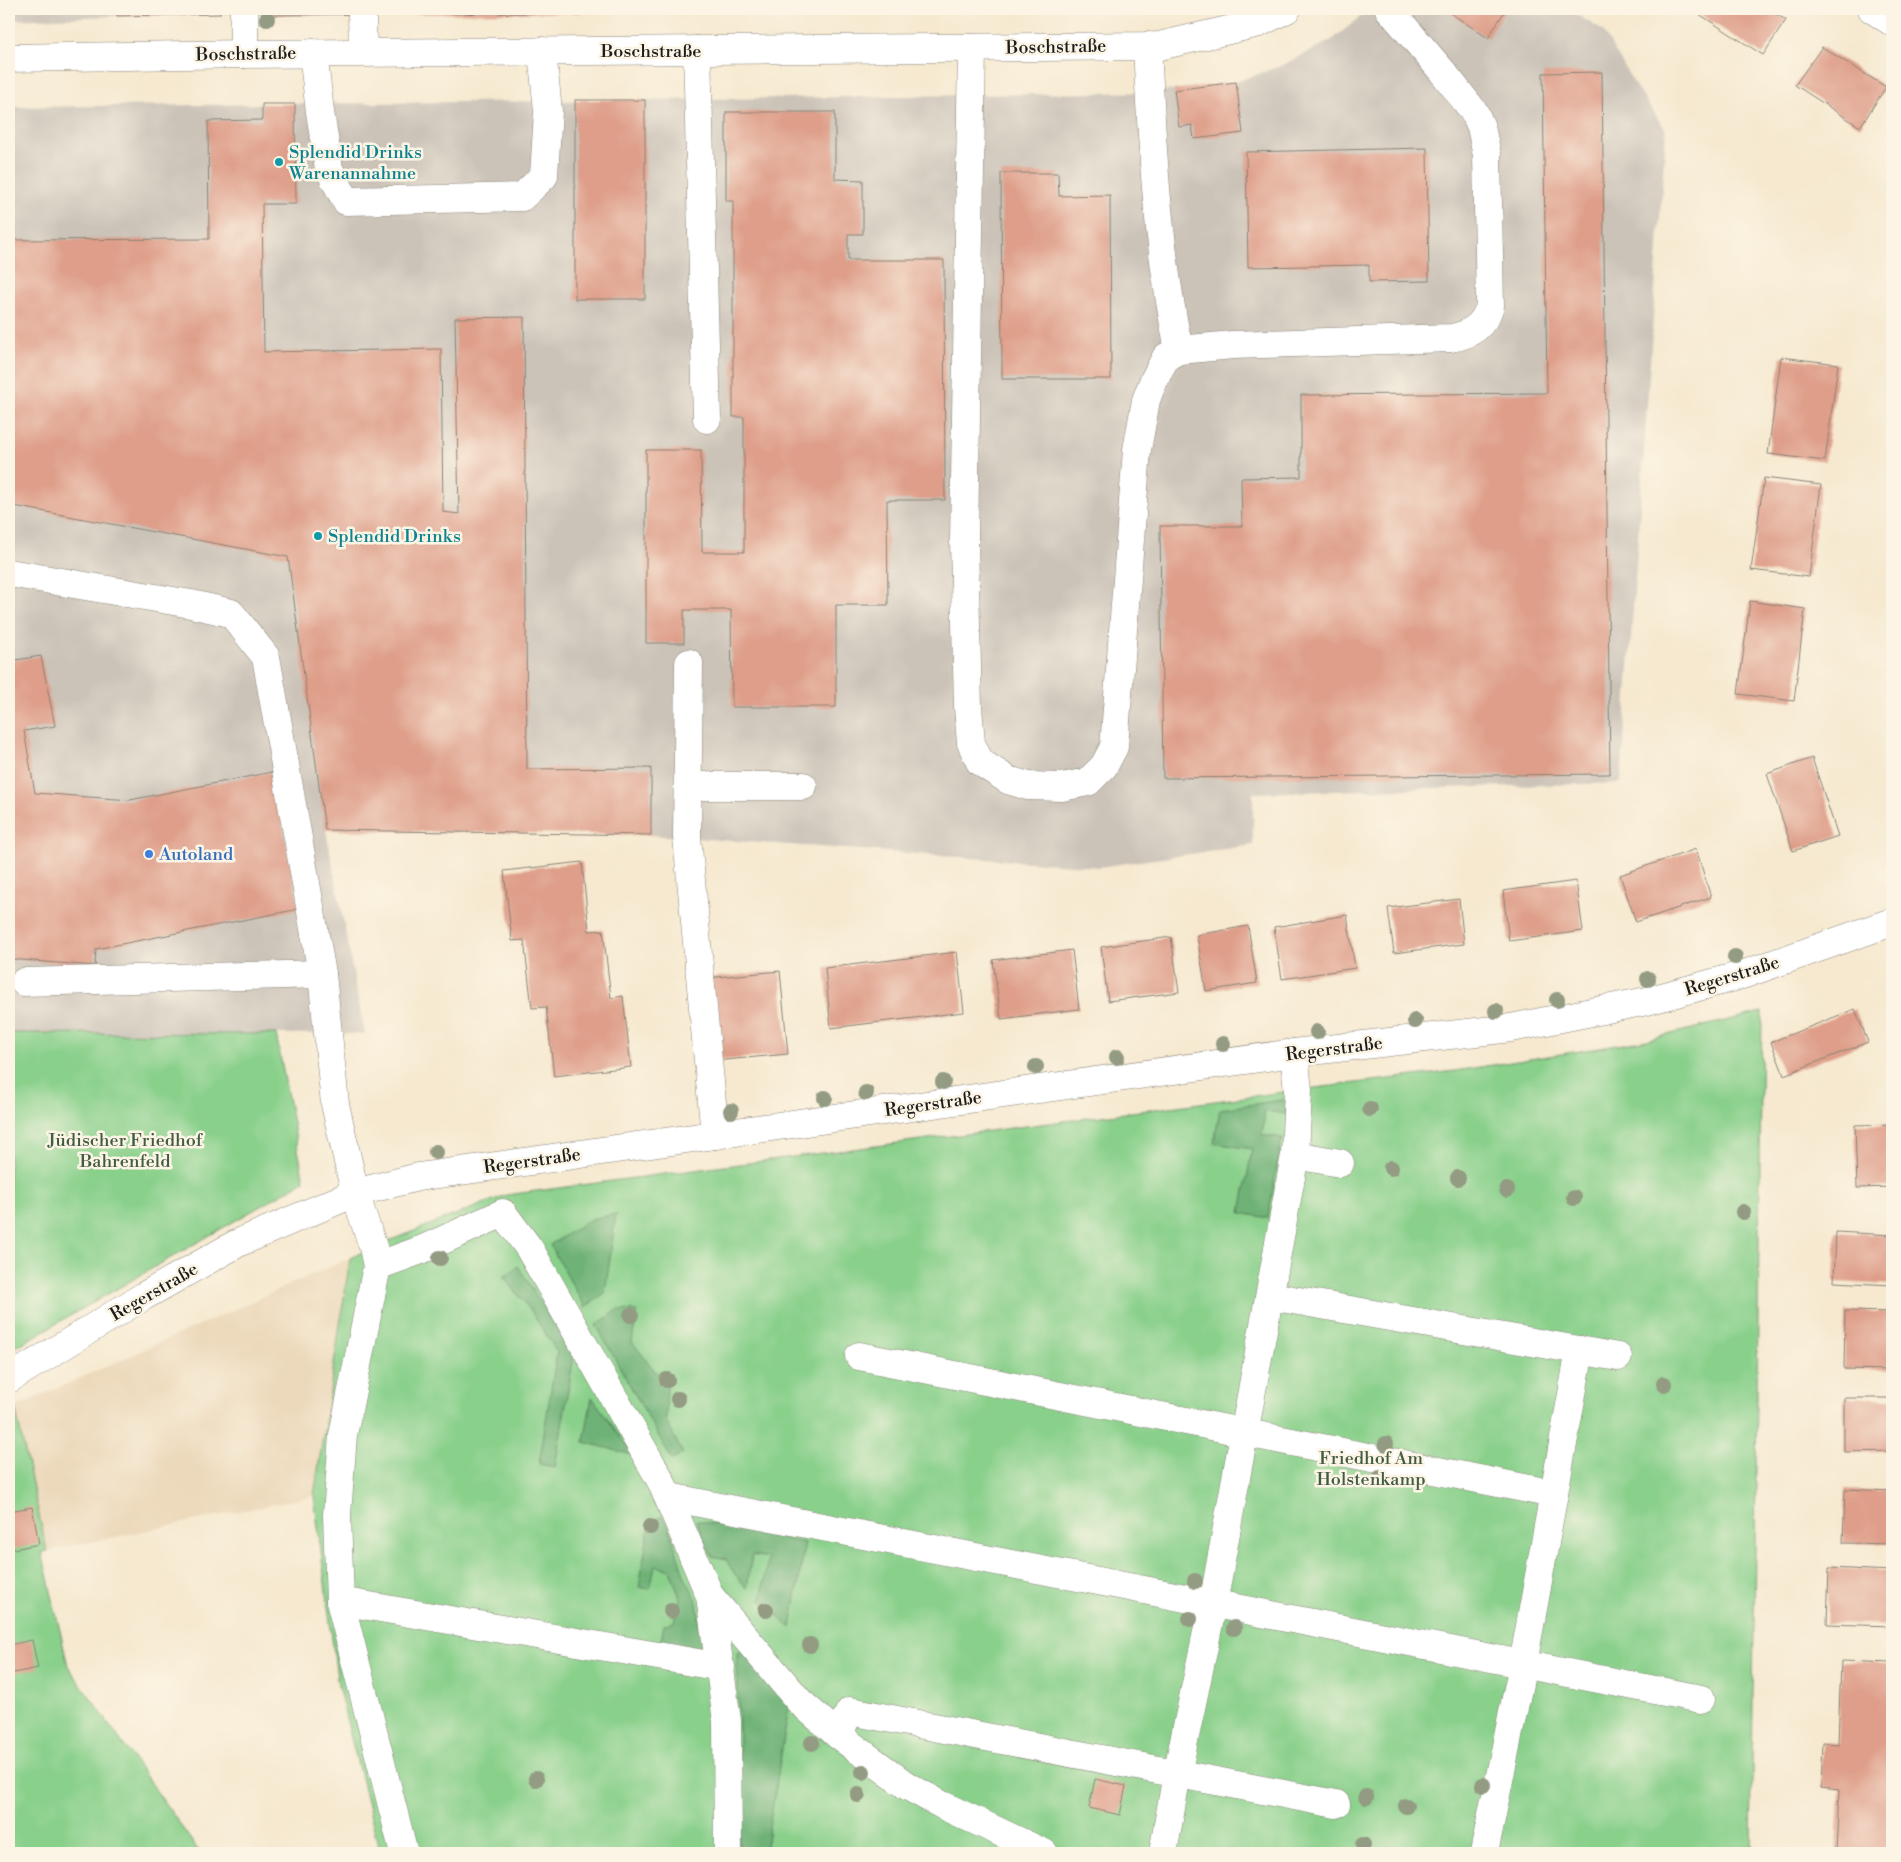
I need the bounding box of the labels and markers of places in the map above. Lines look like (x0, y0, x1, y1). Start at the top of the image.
place label: Splendid Drinks Warenannahme (288, 141, 422, 185)
marker: Splendid Drinks Warenannahme (273, 156, 285, 168)
place label: Splendid Drinks (328, 525, 461, 548)
marker: Splendid Drinks (312, 530, 324, 542)
place label: Autoland (158, 843, 234, 866)
marker: Autoland (143, 848, 155, 860)

